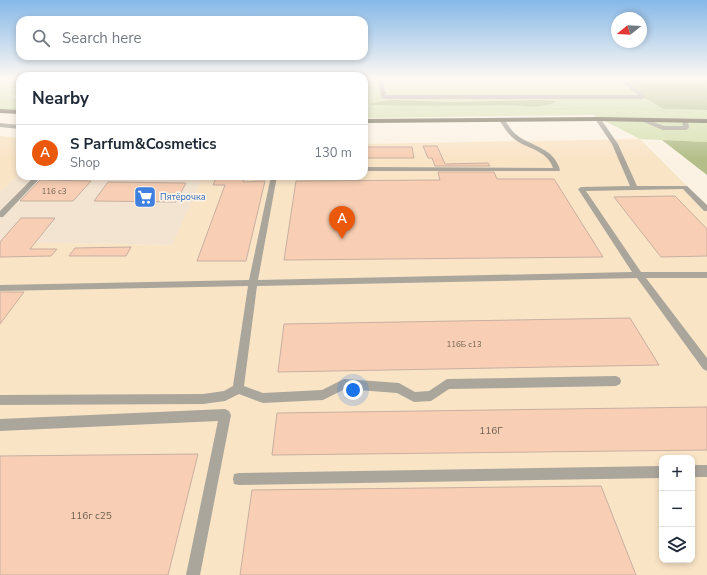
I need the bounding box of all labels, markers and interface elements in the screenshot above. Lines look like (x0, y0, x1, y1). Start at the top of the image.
north arrow (611, 12, 647, 48)
search box (16, 16, 368, 60)
icon: search (30, 27, 52, 49)
text: Search here (62, 28, 142, 48)
text: Nearby (32, 87, 89, 110)
text: S Parfum&Cosmetics (70, 134, 217, 154)
text: A (40, 144, 50, 162)
text: 130 m (314, 144, 352, 162)
text: Shop (70, 154, 100, 172)
supermarket icon: Пятёрочка (132, 184, 158, 210)
house number: 116 с3 (41, 186, 67, 197)
place label: Пятёрочка (160, 191, 206, 203)
pin: A (329, 206, 355, 239)
house number: 116Б с13 (446, 339, 482, 350)
your location (343, 380, 363, 400)
house number: 116Г (479, 424, 503, 438)
map controls (659, 455, 695, 563)
button: + (659, 455, 695, 491)
button: − (659, 491, 695, 527)
house number: 116г с25 (70, 509, 112, 523)
button: layers (659, 527, 695, 563)

